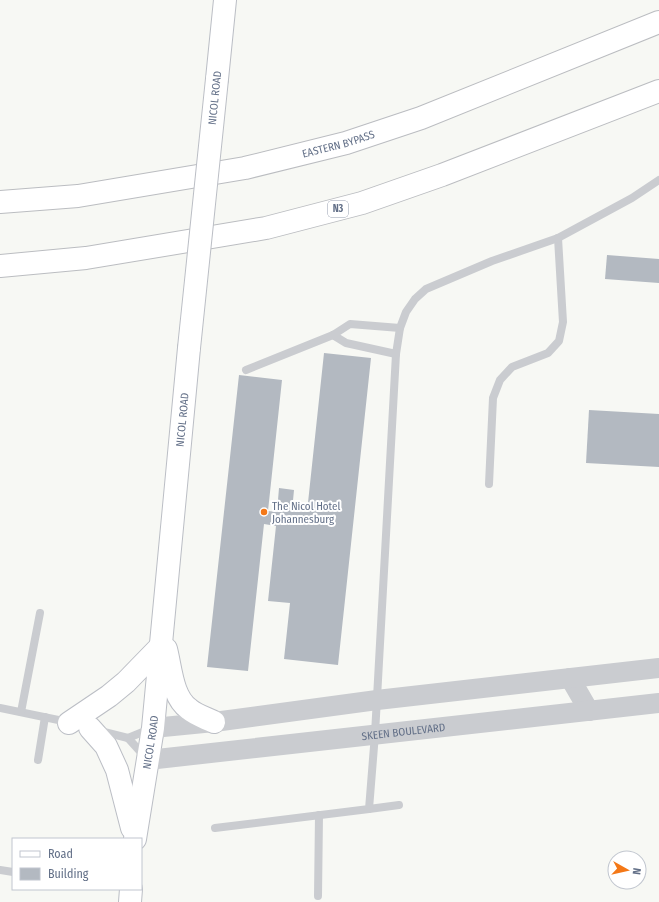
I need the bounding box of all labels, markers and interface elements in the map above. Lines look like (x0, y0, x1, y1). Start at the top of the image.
street label: NICOL ROAD (206, 70, 224, 126)
street label: EASTERN BYPASS (301, 127, 377, 160)
road number: N3 (328, 201, 348, 217)
street label: NICOL ROAD (173, 392, 191, 447)
place label: The Nicol Hotel Johannesburg (272, 500, 340, 526)
marker: The Nicol Hotel Johannesburg (259, 507, 269, 517)
street label: NICOL ROAD (140, 715, 161, 770)
street label: SKEEN BOULEVARD (361, 720, 446, 743)
legend (12, 838, 142, 890)
text: Road (48, 847, 73, 861)
north arrow (607, 850, 647, 890)
text: Building (48, 867, 89, 881)
text: N (630, 867, 643, 875)

